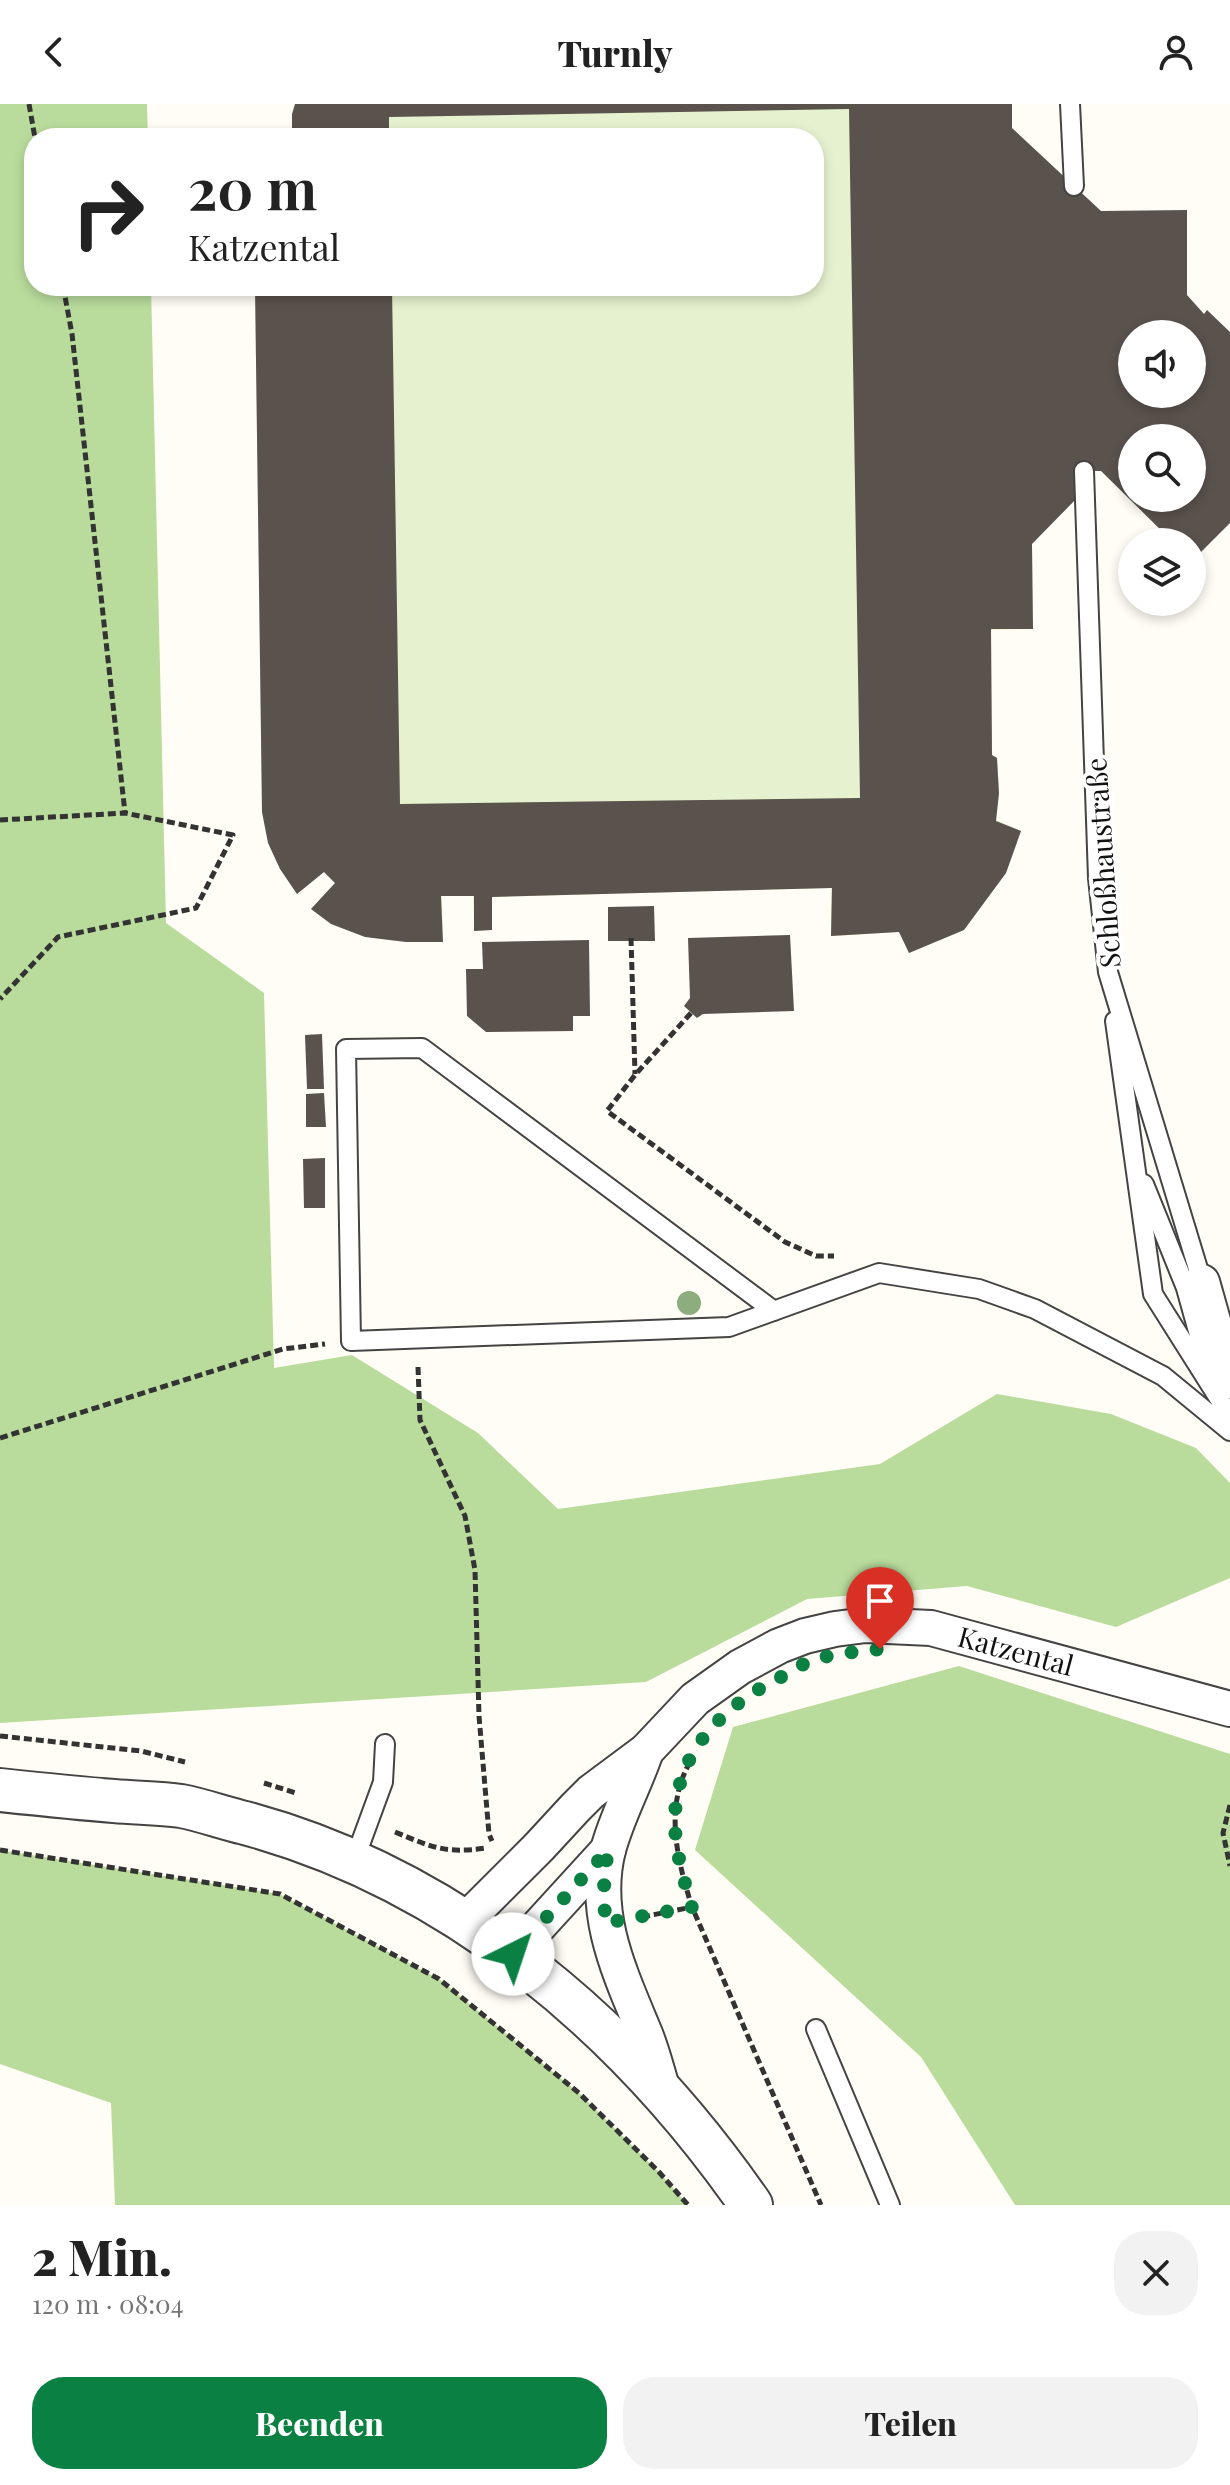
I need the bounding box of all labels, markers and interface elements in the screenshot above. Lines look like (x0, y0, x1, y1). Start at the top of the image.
text: Turnly (557, 28, 673, 76)
icon: back (32, 30, 76, 74)
icon: person (1154, 30, 1198, 74)
text: 20 m (188, 150, 317, 225)
icon: right (56, 160, 160, 264)
text: Katzental (188, 222, 340, 270)
map controls (1118, 320, 1206, 616)
button: sound (1118, 320, 1206, 408)
button: search (1118, 424, 1206, 512)
button: layers (1118, 528, 1206, 616)
street label: Schloßhaustraße (1076, 757, 1128, 969)
pin (846, 1567, 914, 1649)
icon: arrive (858, 1579, 902, 1623)
street label: Katzental (954, 1617, 1078, 1683)
position arrow (471, 1912, 555, 1996)
text: 2 Min. (32, 2224, 172, 2288)
button: close (1114, 2231, 1198, 2315)
text: 120 m · 08:04 (32, 2286, 184, 2321)
button: Beenden (32, 2377, 607, 2469)
button: Teilen (623, 2377, 1198, 2469)

